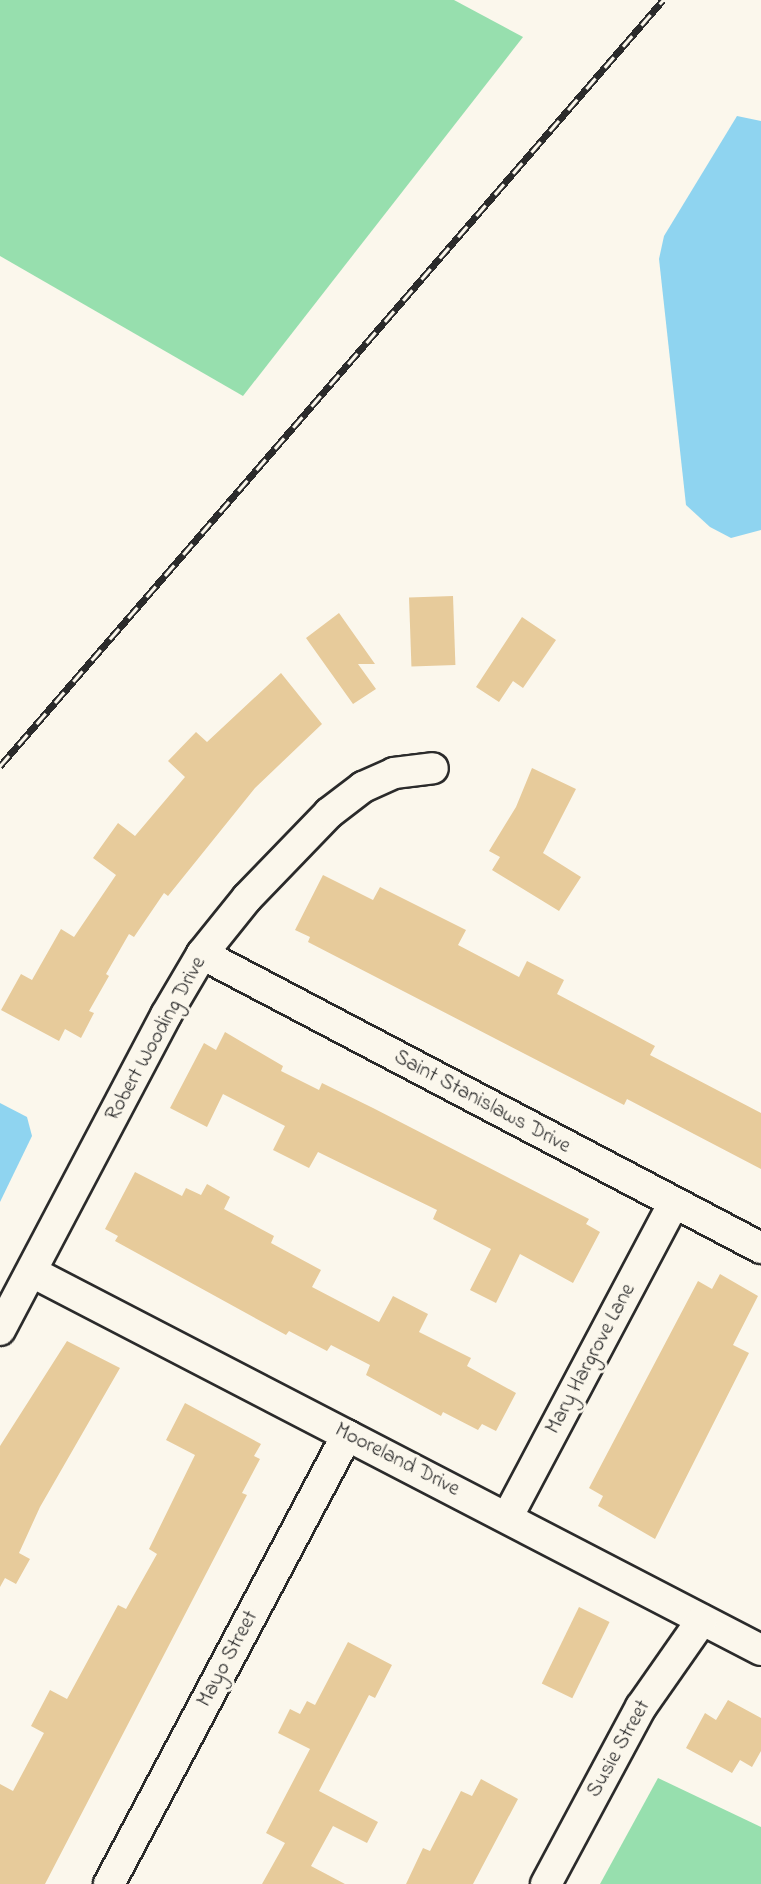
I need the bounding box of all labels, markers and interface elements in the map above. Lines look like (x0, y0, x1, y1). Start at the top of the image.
street label: Robert Wooding Drive (100, 953, 212, 1125)
street label: Saint Stanislaws Drive (389, 1045, 575, 1159)
street label: Mary Hargrove Lane (541, 1279, 641, 1439)
street label: Mooreland Drive (330, 1418, 464, 1502)
street label: Mayo Street (192, 1607, 264, 1711)
street label: Susie Street (582, 1696, 656, 1802)

